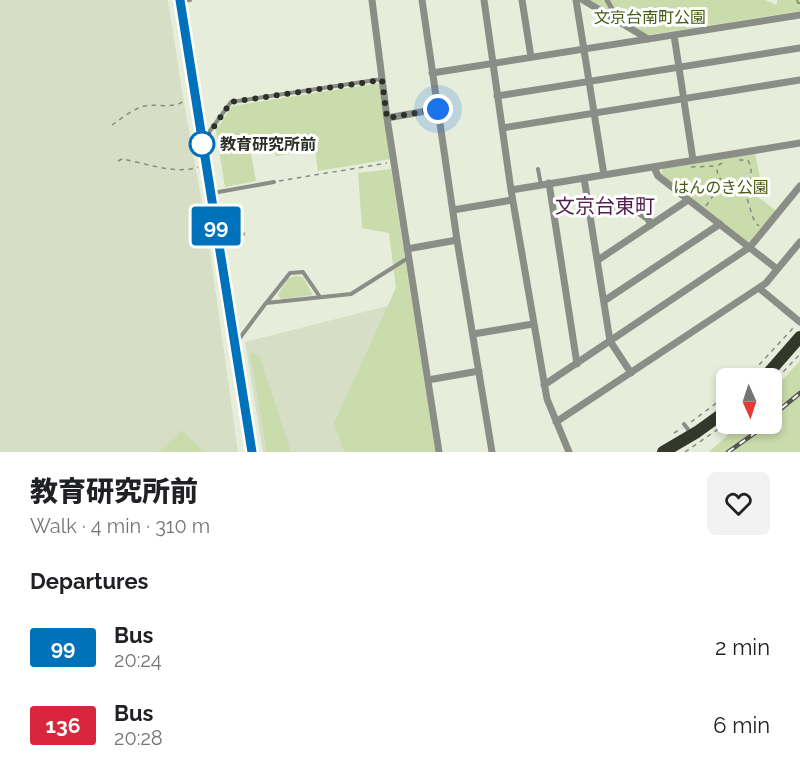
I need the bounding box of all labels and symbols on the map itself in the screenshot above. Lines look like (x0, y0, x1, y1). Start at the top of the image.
park label: 文京台南町公園 (594, 8, 706, 27)
your location (423, 94, 453, 124)
marker: 教育研究所前 (189, 131, 215, 157)
place label: 教育研究所前 (220, 135, 316, 154)
park label: はんのき公園 (673, 178, 769, 197)
district label: 文京台東町 (555, 194, 655, 218)
line badge: 99 (189, 206, 243, 246)
north arrow (716, 368, 782, 434)

